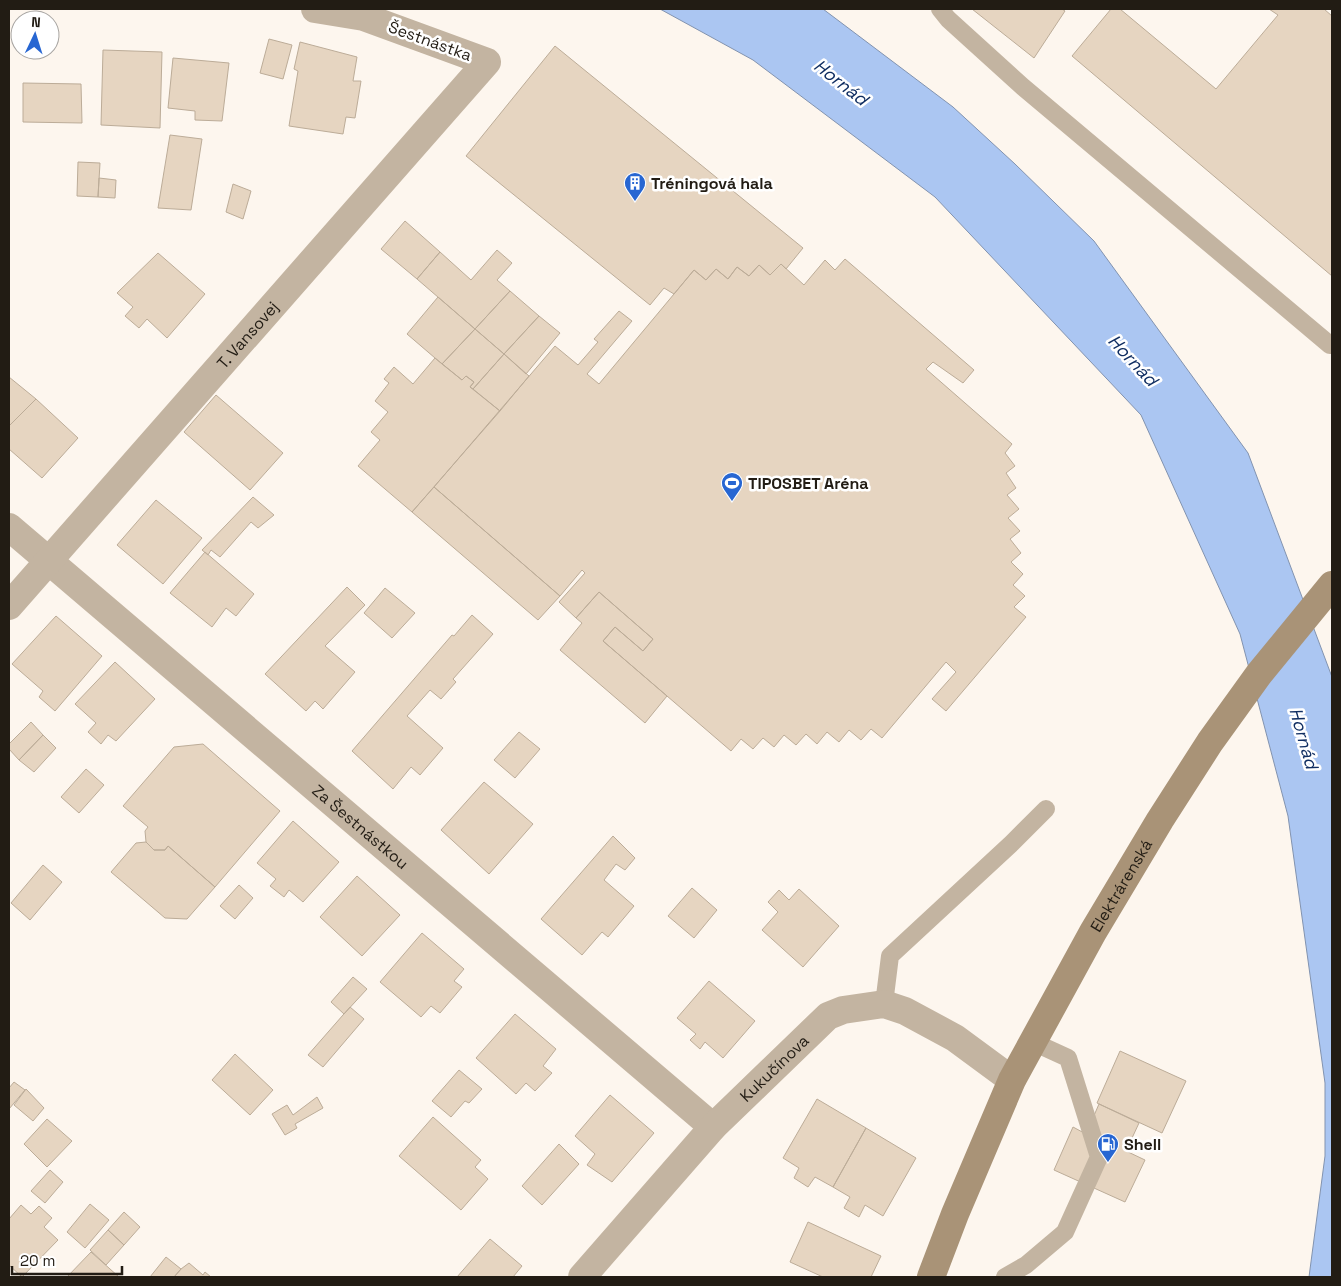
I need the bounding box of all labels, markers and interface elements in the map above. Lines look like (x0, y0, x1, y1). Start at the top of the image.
north arrow (10, 10, 60, 60)
text: N (31, 13, 41, 31)
street label: Šestnástka (385, 16, 475, 66)
water label: Hornád (809, 54, 875, 112)
building icon: Tréningová hala (623, 171, 647, 202)
place label: Tréningová hala (651, 173, 773, 194)
street label: T. Vansovej (212, 297, 283, 373)
water label: Hornád (1103, 329, 1164, 392)
sports icon: TIPOSBET Aréna (720, 471, 744, 502)
place label: TIPOSBET Aréna (748, 473, 869, 494)
water label: Hornád (1284, 705, 1324, 773)
street label: Za Šestnástkou (308, 780, 413, 874)
street label: Elektrárenská (1085, 835, 1157, 936)
street label: Kukučínova (735, 1030, 813, 1106)
fuel station icon: Shell (1096, 1132, 1120, 1163)
place label: Shell (1124, 1134, 1161, 1155)
scale bar (12, 1244, 122, 1276)
text: 20 m (20, 1251, 55, 1270)

